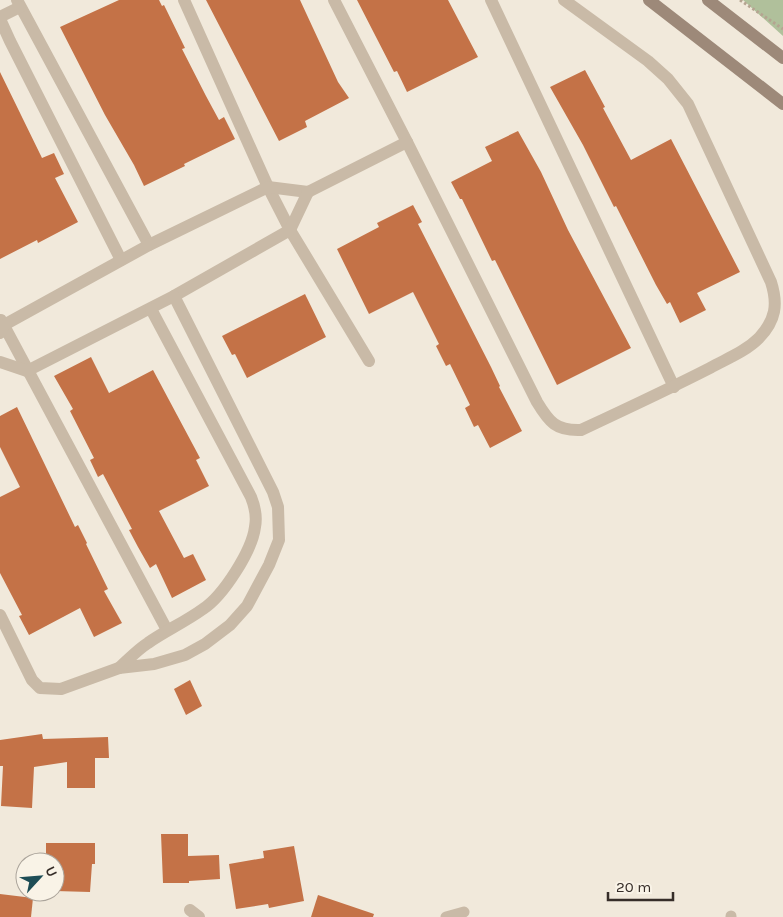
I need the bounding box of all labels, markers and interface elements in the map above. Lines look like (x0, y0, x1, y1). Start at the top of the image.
north arrow (15, 852, 65, 902)
text: U (41, 863, 61, 880)
scale bar (608, 870, 673, 902)
text: 20 m (616, 878, 651, 896)

